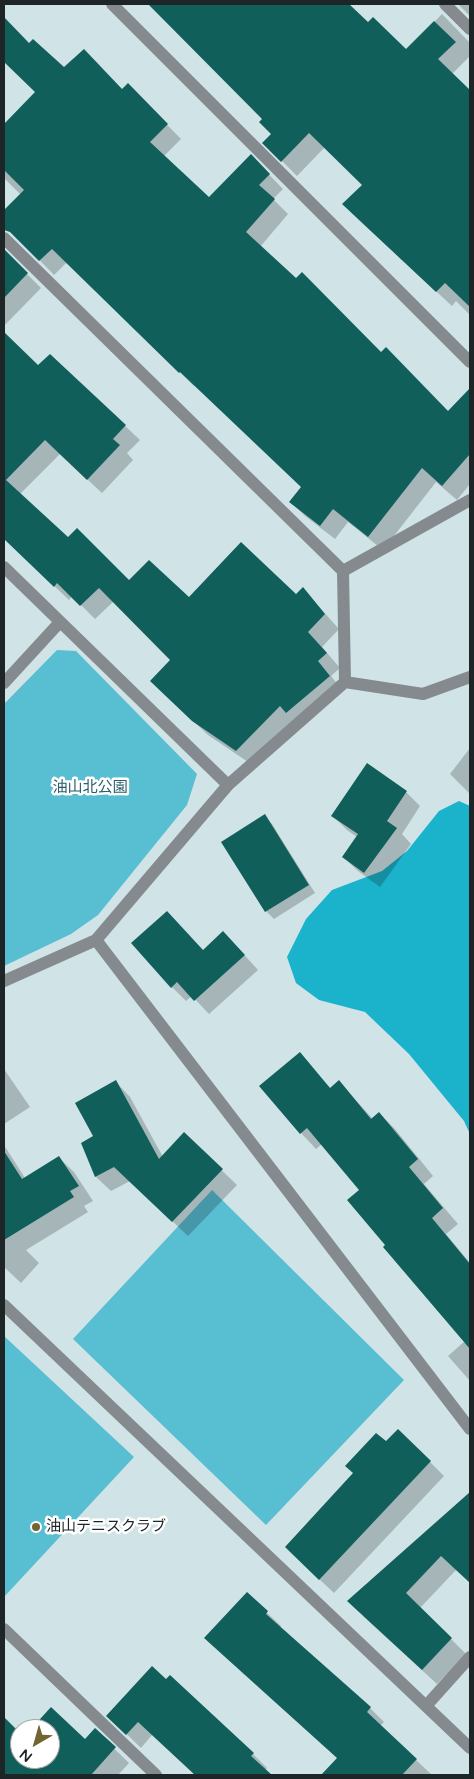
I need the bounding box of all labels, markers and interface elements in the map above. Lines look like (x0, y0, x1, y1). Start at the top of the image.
park label: 油山北公園 (53, 779, 127, 797)
place label: 油山テニスクラブ (46, 1518, 166, 1536)
marker: 油山テニスクラブ (30, 1521, 42, 1533)
north arrow (10, 1719, 60, 1769)
text: N (16, 1745, 36, 1766)

